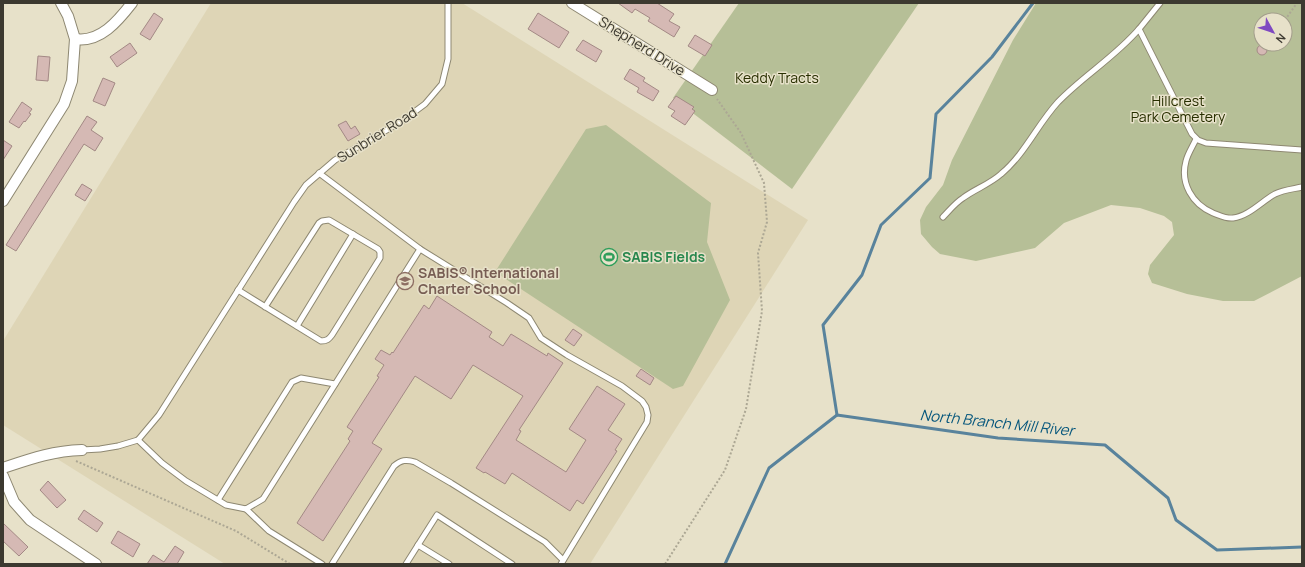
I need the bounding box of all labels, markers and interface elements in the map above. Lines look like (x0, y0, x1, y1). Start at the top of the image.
street label: Shepherd Drive (595, 11, 689, 80)
north arrow (1253, 12, 1293, 52)
text: N (1273, 31, 1289, 47)
park label: Keddy Tracts (735, 68, 819, 87)
park label: Hillcrest Park Cemetery (1131, 91, 1226, 126)
street label: Sunbrier Road (333, 102, 420, 167)
sports icon: SABIS Fields (599, 247, 619, 267)
place label: SABIS Fields (622, 247, 706, 266)
place label: SABIS® International Charter School (418, 263, 559, 298)
school or university icon: SABIS® International Charter School (395, 271, 415, 291)
water label: North Branch Mill River (919, 404, 1078, 441)

